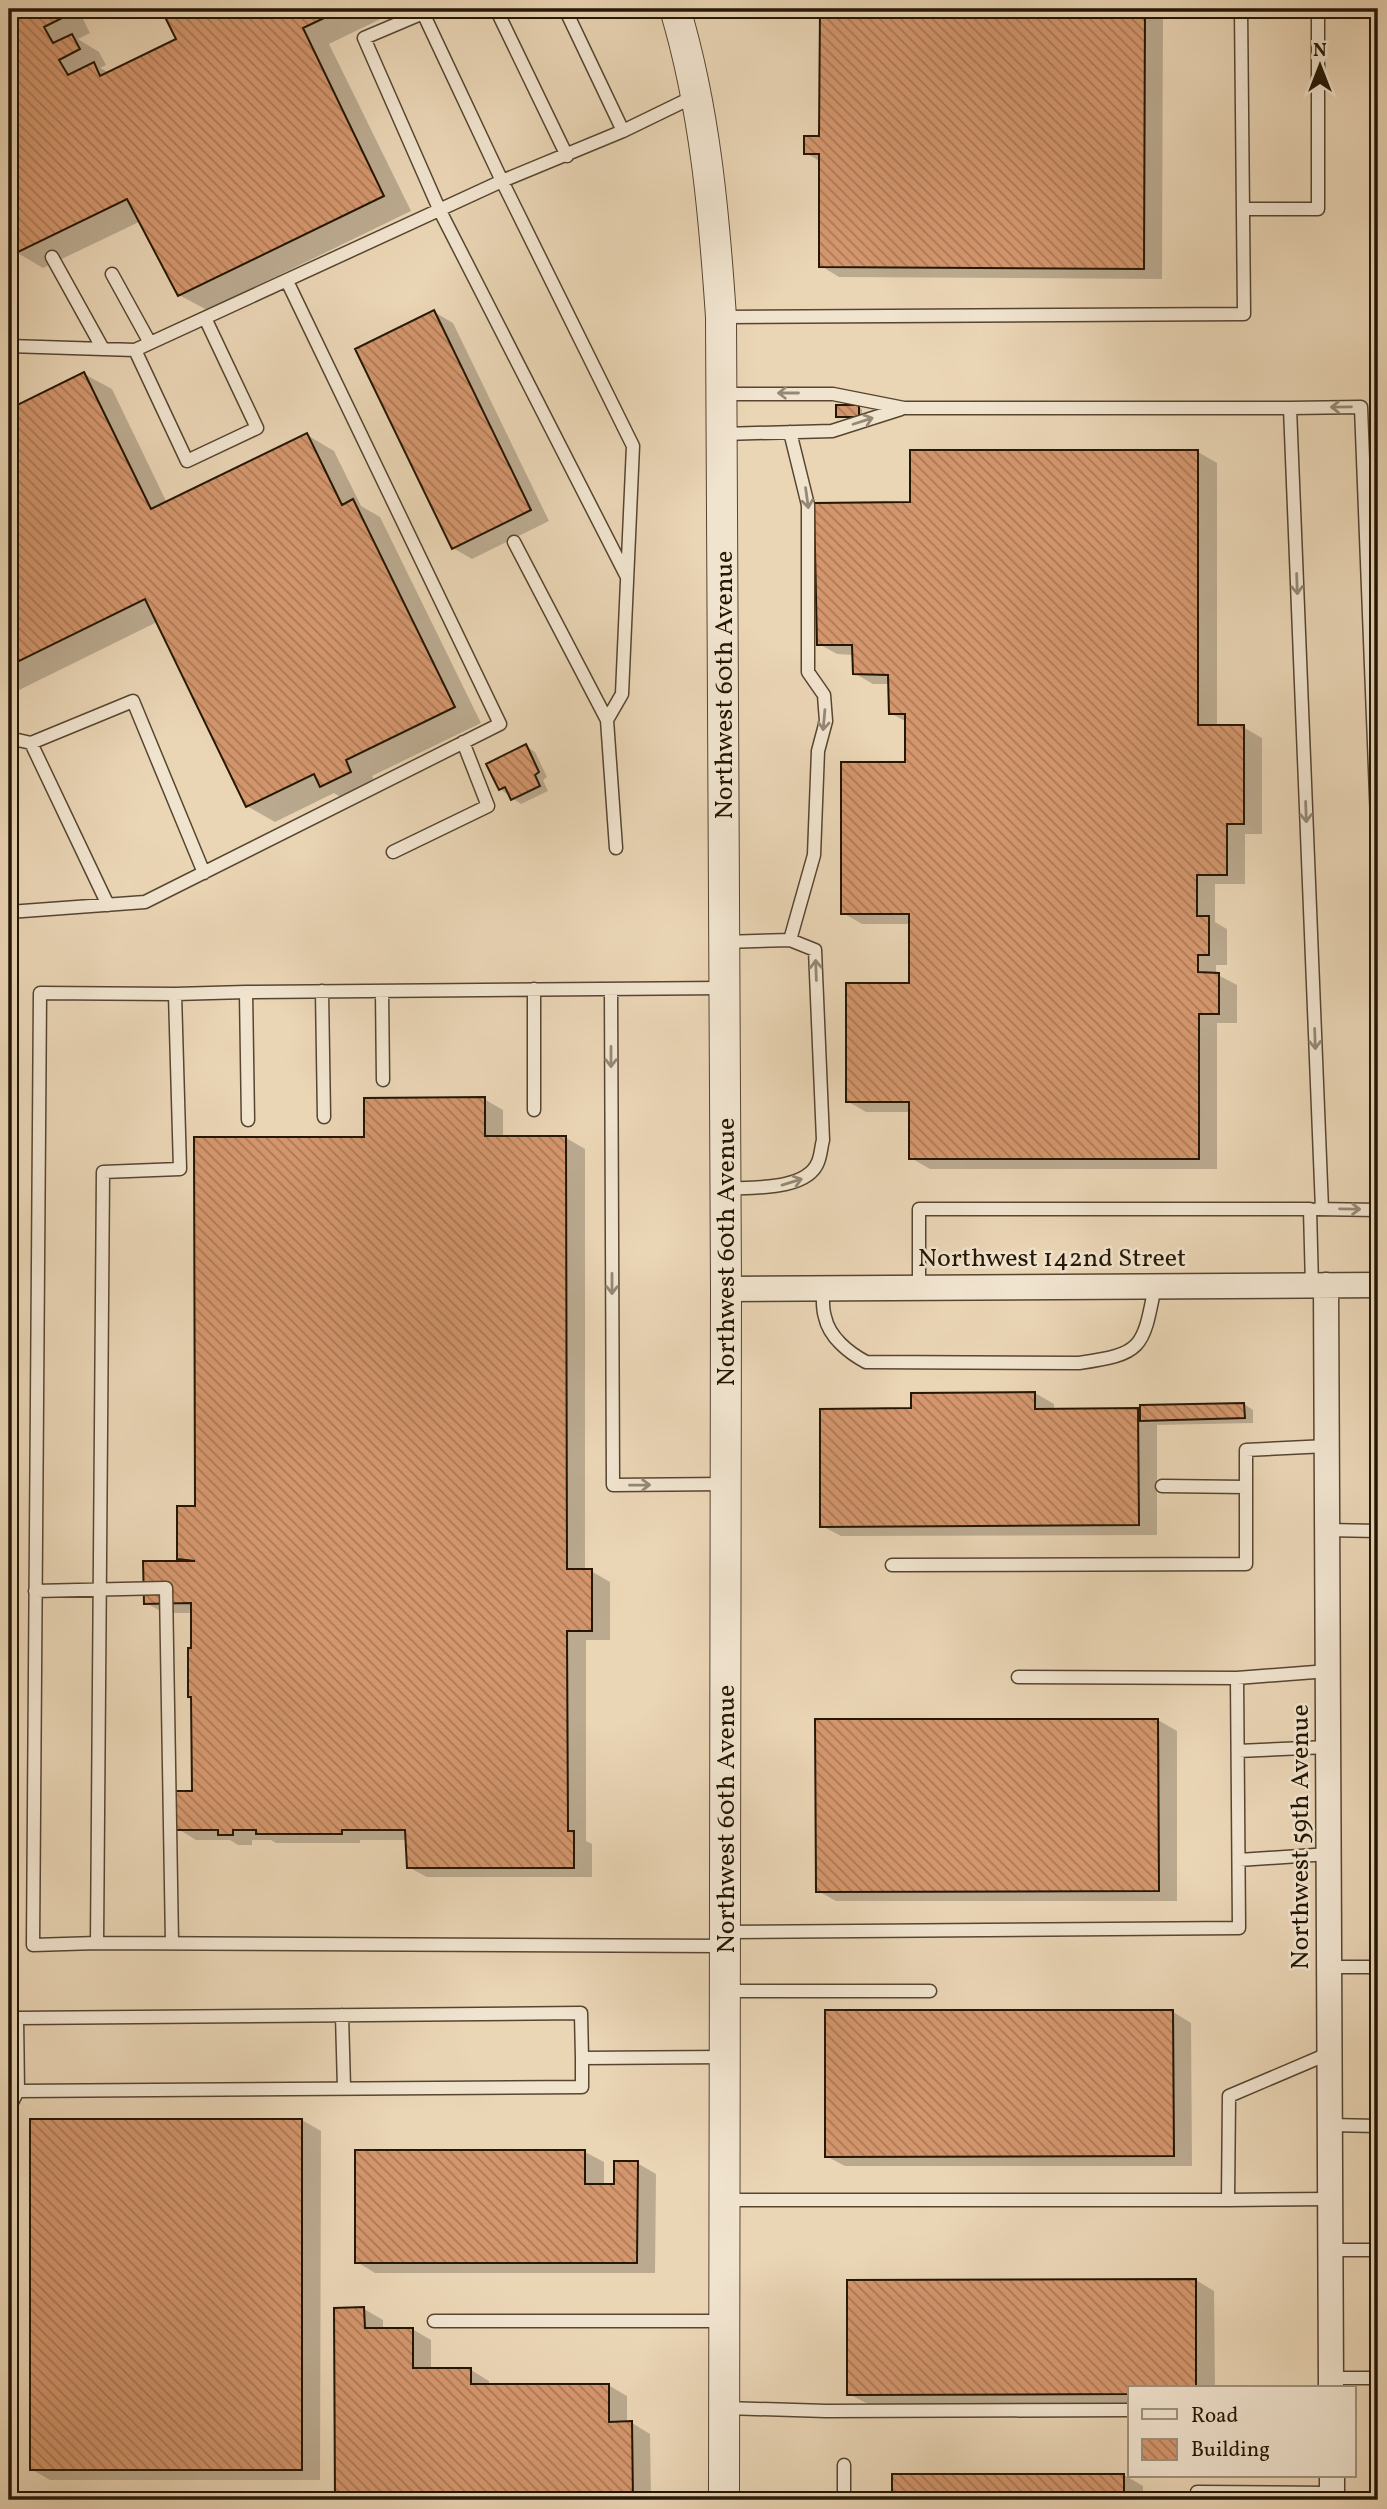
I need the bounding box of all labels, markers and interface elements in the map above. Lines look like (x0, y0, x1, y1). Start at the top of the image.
north arrow (1286, 32, 1356, 102)
text: N (1313, 38, 1327, 64)
one-way arrow (777, 386, 800, 400)
one-way arrow (1329, 400, 1352, 414)
one-way arrow (851, 414, 873, 426)
one-way arrow (800, 486, 813, 509)
street label: Northwest 60th Avenue (707, 551, 743, 819)
one-way arrow (1290, 573, 1303, 596)
one-way arrow (817, 708, 830, 731)
one-way arrow (1300, 800, 1313, 823)
one-way arrow (809, 959, 822, 982)
one-way arrow (1309, 1027, 1322, 1050)
one-way arrow (604, 1045, 618, 1068)
street label: Northwest 60th Avenue (709, 1118, 745, 1386)
one-way arrow (780, 1174, 802, 1187)
one-way arrow (1338, 1202, 1361, 1216)
street label: Northwest 142nd Street (918, 1241, 1186, 1277)
one-way arrow (605, 1273, 619, 1296)
one-way arrow (629, 1478, 652, 1491)
street label: Northwest 60th Avenue (709, 1685, 745, 1953)
street label: Northwest 59th Avenue (1283, 1704, 1319, 1970)
legend (1128, 2386, 1356, 2478)
text: Road (1191, 2402, 1238, 2431)
text: Building (1191, 2436, 1270, 2465)

